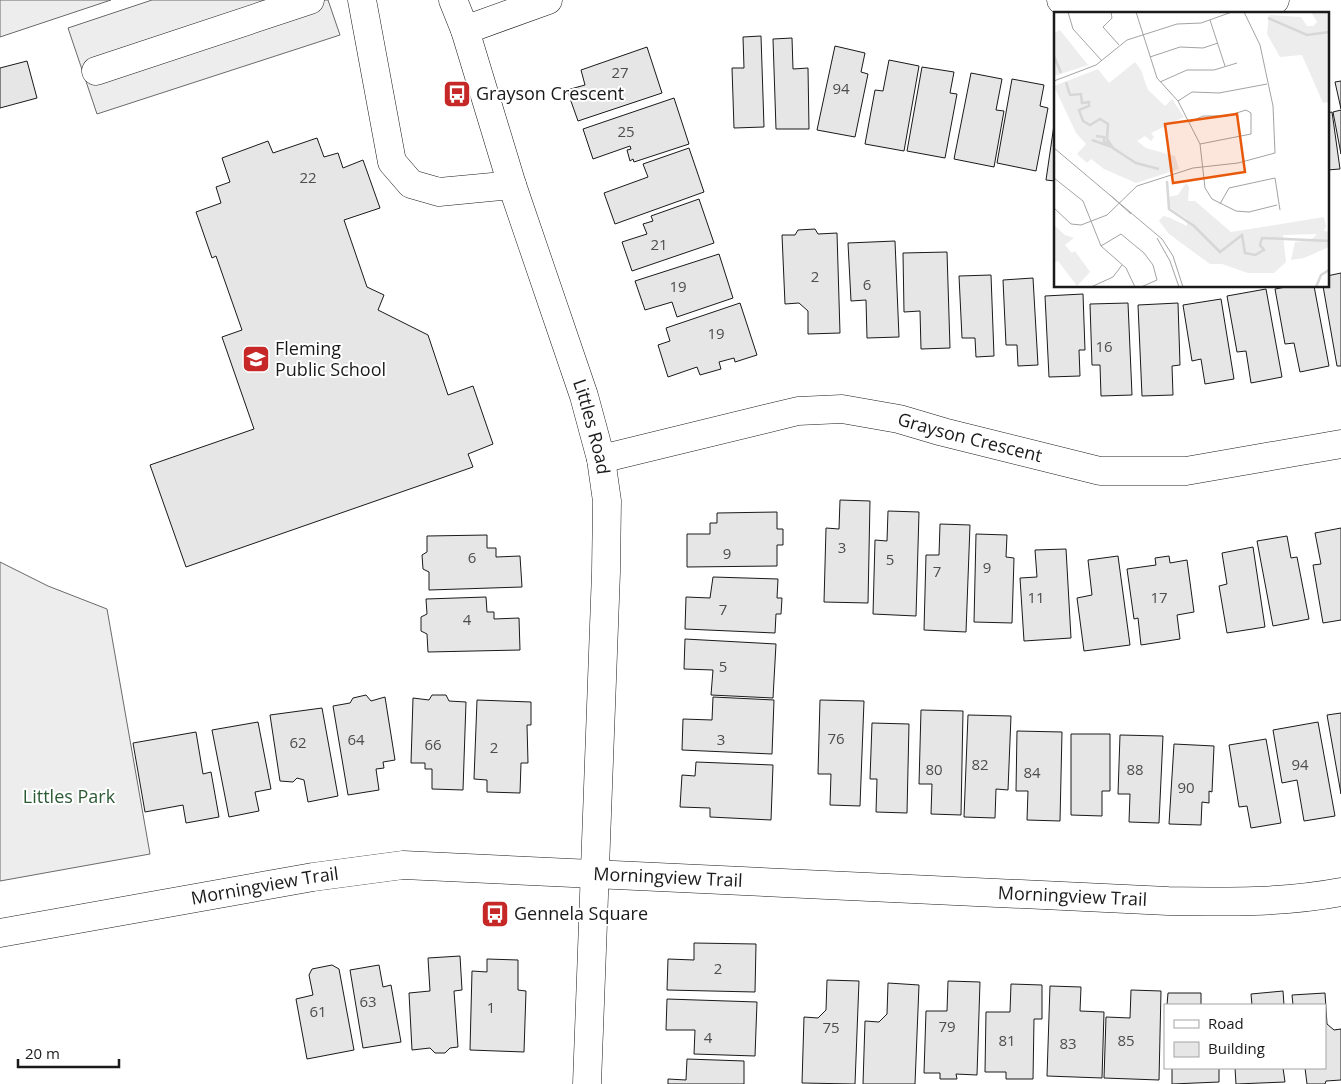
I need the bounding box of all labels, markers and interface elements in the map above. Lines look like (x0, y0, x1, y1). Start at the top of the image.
inset map (1054, 12, 1328, 288)
house number: 27 (611, 62, 629, 82)
house number: 94 (832, 78, 850, 98)
bus stop icon: Grayson Crescent (442, 79, 472, 109)
place label: Grayson Crescent (476, 81, 624, 105)
house number: 25 (617, 121, 635, 141)
house number: 22 (299, 167, 317, 187)
house number: 21 (650, 234, 668, 254)
house number: 2 (811, 266, 819, 286)
house number: 6 (863, 274, 871, 294)
house number: 19 (669, 276, 687, 296)
house number: 19 (707, 323, 725, 343)
place label: Fleming Public School (275, 336, 386, 381)
house number: 16 (1095, 336, 1113, 356)
school or university icon: Fleming Public School (241, 344, 271, 374)
street label: Littles Road (568, 376, 616, 476)
street label: Grayson Crescent (895, 406, 1045, 467)
house number: 3 (838, 537, 846, 557)
house number: 9 (723, 543, 731, 563)
house number: 6 (468, 547, 476, 567)
house number: 5 (886, 549, 894, 569)
house number: 9 (983, 557, 991, 577)
house number: 7 (933, 561, 941, 581)
house number: 11 (1027, 587, 1045, 607)
house number: 17 (1150, 587, 1168, 607)
house number: 7 (719, 599, 727, 619)
house number: 4 (463, 609, 472, 629)
house number: 5 (719, 656, 727, 676)
house number: 76 (827, 728, 845, 748)
house number: 64 (347, 729, 365, 749)
house number: 3 (717, 729, 725, 749)
house number: 62 (289, 732, 307, 752)
house number: 66 (424, 734, 442, 754)
house number: 2 (490, 737, 498, 757)
house number: 82 (971, 754, 989, 774)
house number: 94 (1291, 754, 1309, 774)
house number: 80 (925, 759, 943, 779)
house number: 88 (1126, 759, 1144, 779)
house number: 84 (1023, 762, 1041, 782)
house number: 90 (1177, 777, 1195, 797)
park label: Littles Park (23, 784, 116, 808)
street label: Morningview Trail (189, 861, 340, 910)
street label: Morningview Trail (593, 861, 743, 892)
street label: Morningview Trail (997, 880, 1148, 911)
bus stop icon: Gennela Square (480, 899, 510, 929)
place label: Gennela Square (514, 901, 648, 925)
house number: 2 (714, 958, 722, 978)
house number: 63 (359, 991, 377, 1011)
house number: 1 (487, 997, 495, 1017)
house number: 61 (309, 1001, 327, 1021)
legend (1164, 1004, 1326, 1069)
text: Road (1208, 1013, 1244, 1033)
house number: 79 (938, 1016, 956, 1036)
house number: 75 (822, 1017, 840, 1037)
house number: 4 (704, 1027, 713, 1047)
house number: 81 (998, 1030, 1016, 1050)
house number: 85 (1117, 1030, 1135, 1050)
house number: 83 (1059, 1033, 1077, 1053)
scale bar (18, 1036, 119, 1068)
text: Building (1208, 1038, 1265, 1058)
text: 20 m (25, 1043, 60, 1063)

